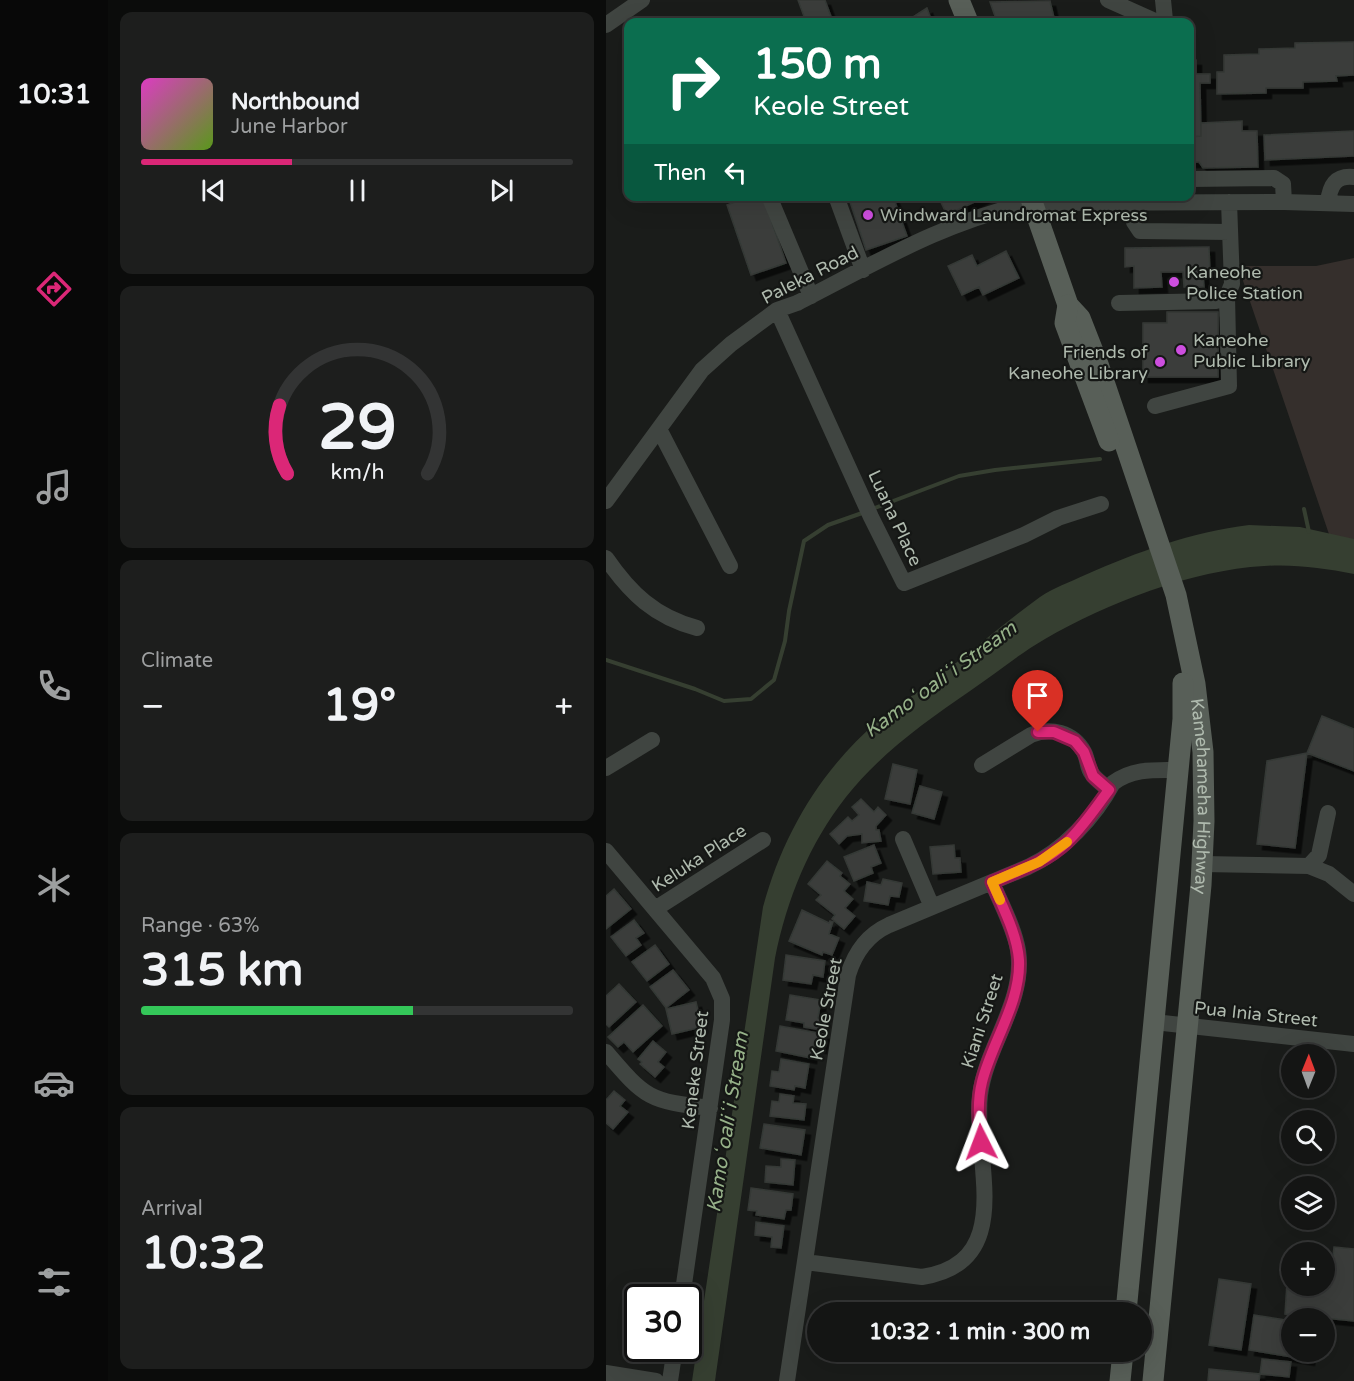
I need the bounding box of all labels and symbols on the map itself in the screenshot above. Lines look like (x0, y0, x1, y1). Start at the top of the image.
place label: Windward Laundromat Express (880, 204, 1148, 226)
marker: Windward Laundromat Express (861, 208, 875, 222)
street label: Paleka Road (758, 241, 862, 309)
place label: Kaneohe Police Station (1186, 261, 1303, 304)
marker: Kaneohe Police Station (1167, 275, 1181, 289)
place label: Kaneohe Public Library (1193, 329, 1311, 372)
place label: Friends of Kaneohe Library (1008, 341, 1148, 384)
marker: Kaneohe Public Library (1174, 343, 1188, 357)
marker: Friends of Kaneohe Library (1153, 355, 1167, 369)
street label: Luana Place (863, 466, 927, 570)
water label: Kamoʻoaliʻi Stream (860, 616, 1022, 743)
pin (1012, 670, 1063, 732)
street label: Kamehameha Highway (1186, 697, 1215, 896)
street label: Keluka Place (648, 819, 750, 897)
street label: Keole Street (805, 956, 847, 1062)
street label: Kiani Street (956, 971, 1008, 1071)
street label: Pua Inia Street (1193, 997, 1319, 1031)
street label: Keneke Street (677, 1009, 713, 1131)
water label: Kamoʻoaliʻi Stream (702, 1030, 754, 1214)
north arrow (1281, 1044, 1335, 1098)
position arrow (949, 1110, 1013, 1174)
speed limit sign: 30 (624, 1284, 702, 1362)

